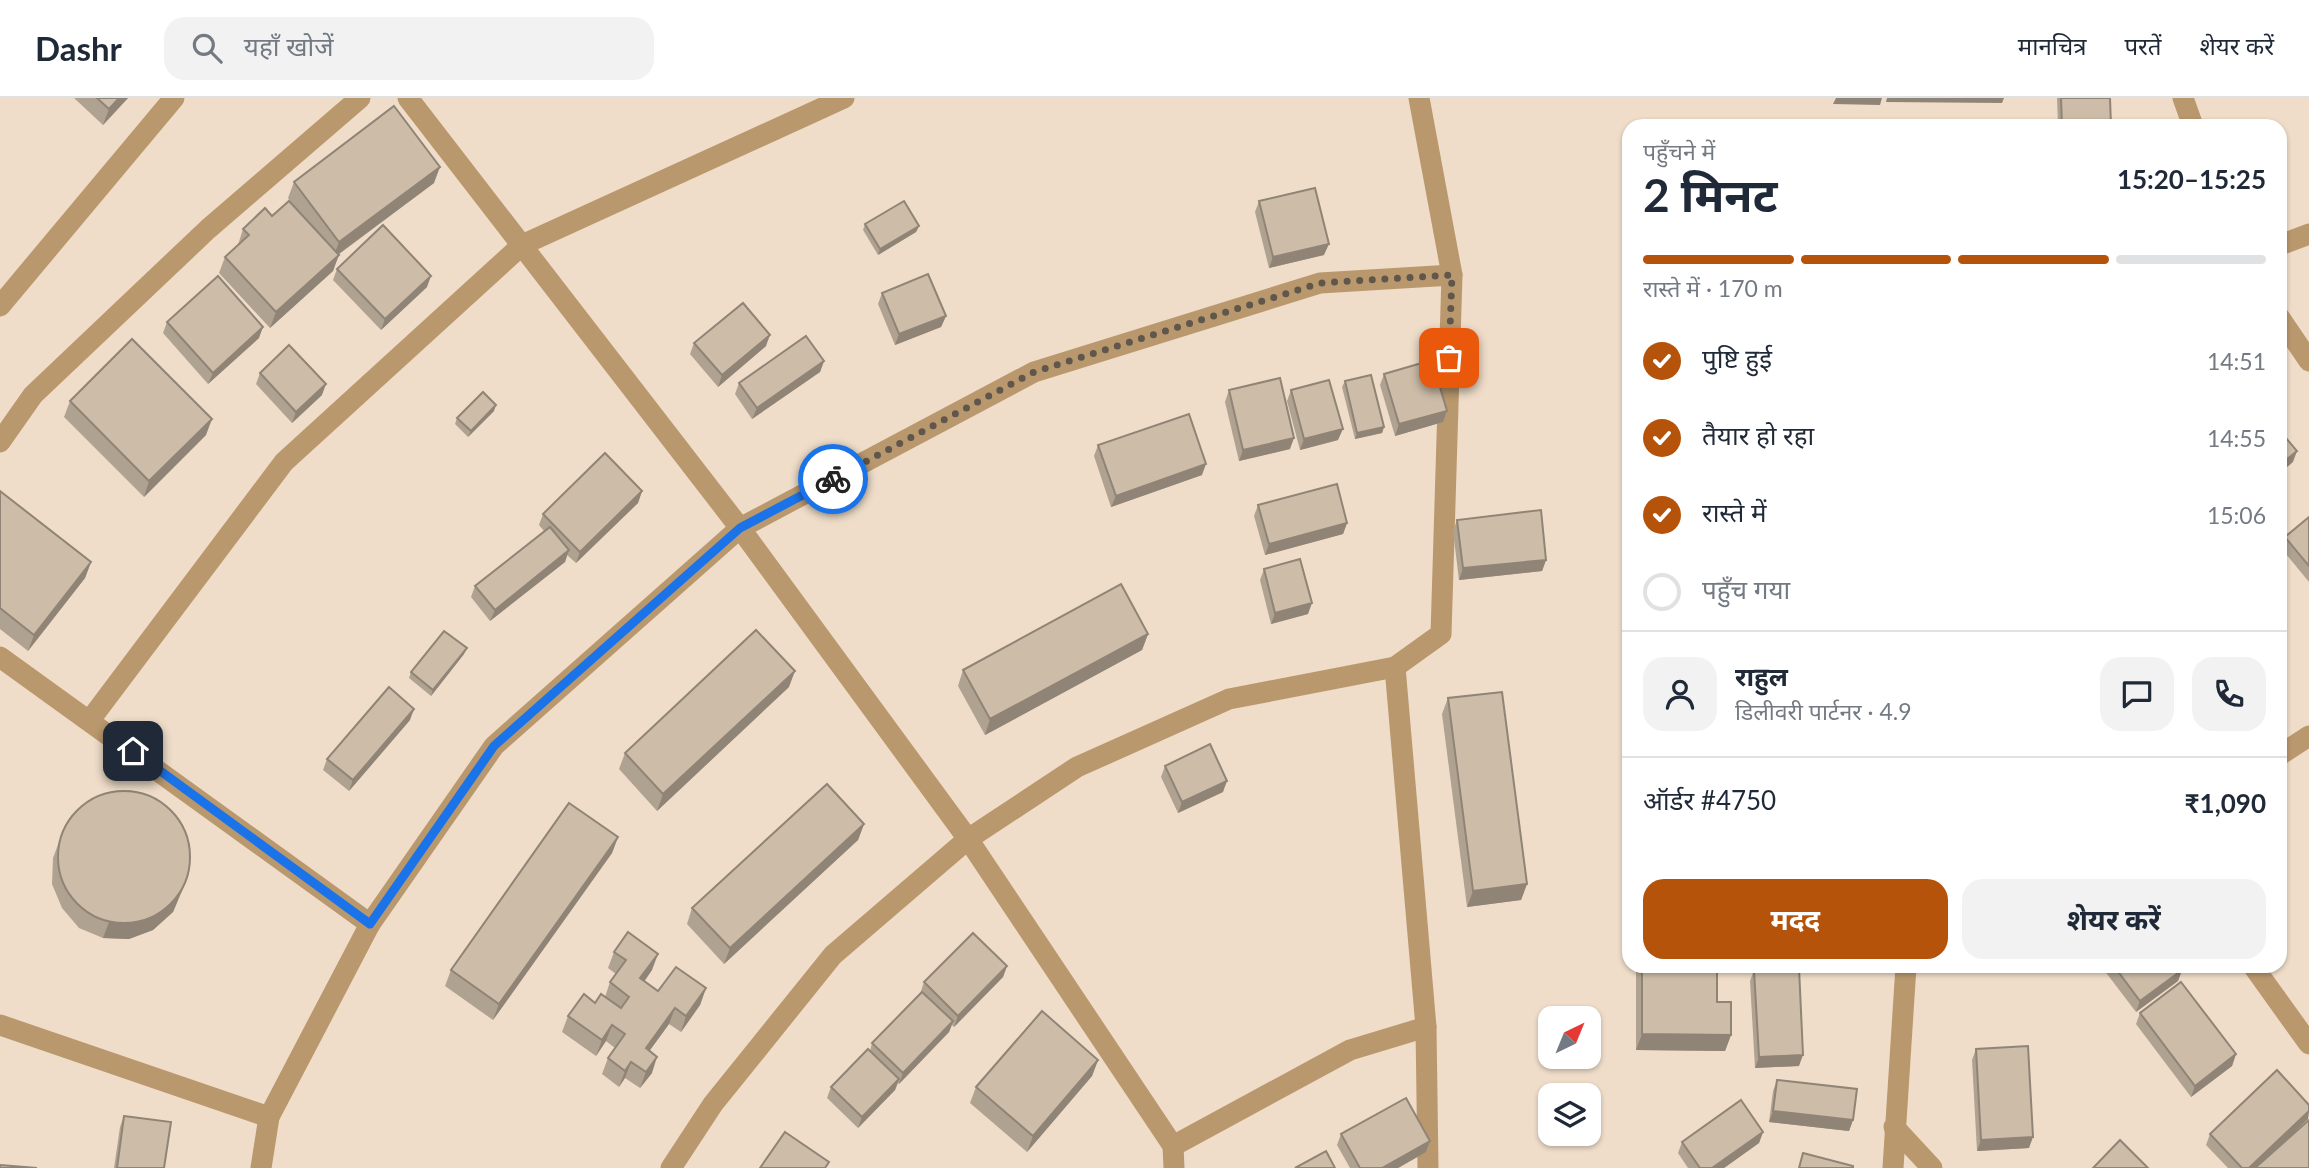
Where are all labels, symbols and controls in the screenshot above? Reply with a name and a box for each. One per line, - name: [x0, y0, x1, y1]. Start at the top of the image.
- search box: [164, 17, 654, 80]
- text: Dashr: [35, 28, 122, 68]
- icon: search: [188, 29, 226, 67]
- text: यहाँ खोजें: [244, 30, 333, 62]
- text: मानचित्र: [2018, 31, 2086, 60]
- text: परतें: [2124, 31, 2162, 60]
- text: शेयर करें: [2200, 31, 2274, 60]
- text: पहुँचने में: [1643, 137, 1715, 165]
- text: 15:20–15:25: [2117, 163, 2266, 195]
- text: 2 मिनट: [1643, 167, 1777, 222]
- text: रास्ते में · 170 m: [1643, 274, 1783, 302]
- pin: [1419, 328, 1479, 388]
- icon: bag: [1430, 339, 1468, 377]
- icon: check: [1643, 342, 1681, 380]
- text: पुष्टि हुई: [1702, 342, 1772, 374]
- text: 14:51: [2207, 347, 2266, 375]
- icon: check: [1643, 419, 1681, 457]
- text: तैयार हो रहा: [1702, 419, 1814, 451]
- text: 14:55: [2207, 424, 2266, 452]
- courier: [798, 444, 868, 514]
- icon: bike: [814, 460, 852, 498]
- icon: check: [1643, 496, 1681, 534]
- text: रास्ते में: [1702, 496, 1767, 528]
- text: 15:06: [2207, 501, 2266, 529]
- text: पहुँच गया: [1702, 573, 1790, 605]
- button: person: [1643, 657, 1717, 731]
- button: chat: [2100, 657, 2174, 731]
- button: phone: [2192, 657, 2266, 731]
- text: राहुल: [1735, 660, 1788, 692]
- text: डिलीवरी पार्टनर · 4.9: [1735, 697, 1912, 725]
- pin: [103, 721, 163, 781]
- icon: home: [114, 732, 152, 770]
- text: ऑर्डर #4750: [1643, 784, 1776, 816]
- text: ₹1,090: [2185, 787, 2266, 819]
- button: मदद: [1643, 879, 1948, 959]
- button: शेयर करें: [1962, 879, 2266, 959]
- north arrow: [1538, 1006, 1601, 1069]
- map controls: [1538, 1006, 1601, 1146]
- button: layers: [1538, 1083, 1601, 1146]

